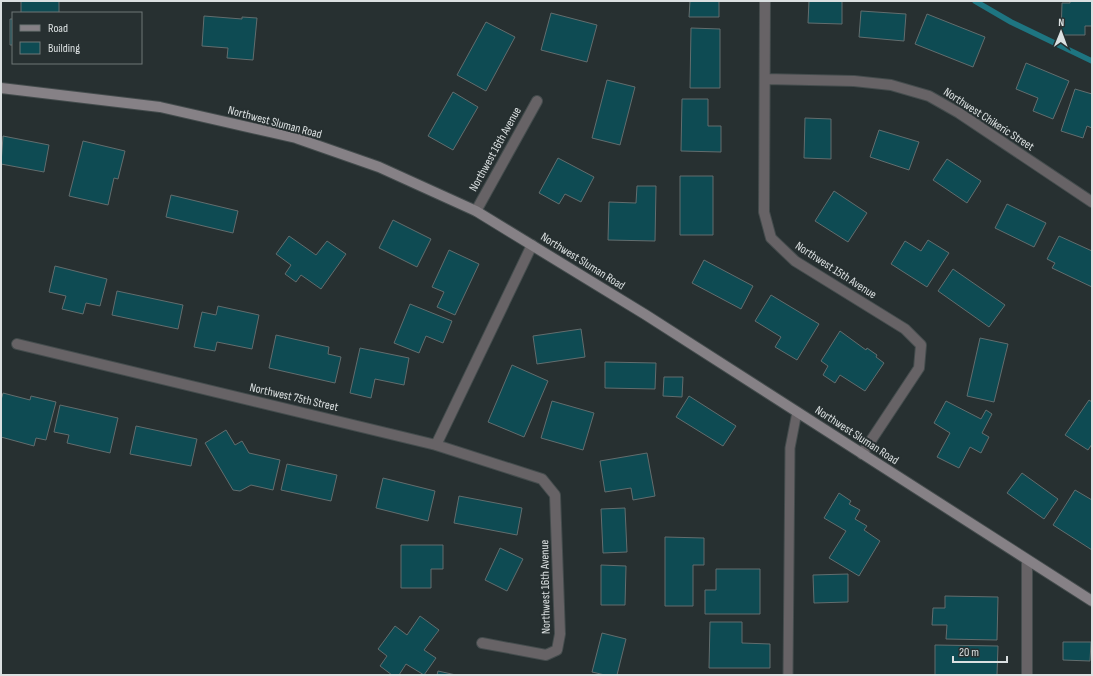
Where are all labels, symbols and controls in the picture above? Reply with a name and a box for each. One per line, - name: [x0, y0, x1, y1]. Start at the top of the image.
- legend: [12, 12, 142, 64]
- north arrow: [1041, 12, 1081, 52]
- text: N: [1058, 16, 1064, 29]
- text: Road: [48, 21, 68, 36]
- text: Building: [48, 41, 80, 56]
- street label: Northwest Chikeric Street: [941, 85, 1037, 154]
- street label: Northwest Sluman Road: [226, 103, 323, 142]
- street label: Northwest 16th Avenue: [466, 104, 525, 194]
- street label: Northwest Sluman Road: [538, 229, 628, 293]
- street label: Northwest 15th Avenue: [792, 239, 879, 302]
- street label: Northwest 75th Street: [248, 380, 340, 415]
- street label: Northwest Sluman Road: [812, 403, 901, 468]
- street label: Northwest 16th Avenue: [537, 540, 554, 634]
- scale bar: [953, 638, 1007, 664]
- text: 20 m: [959, 645, 979, 660]

